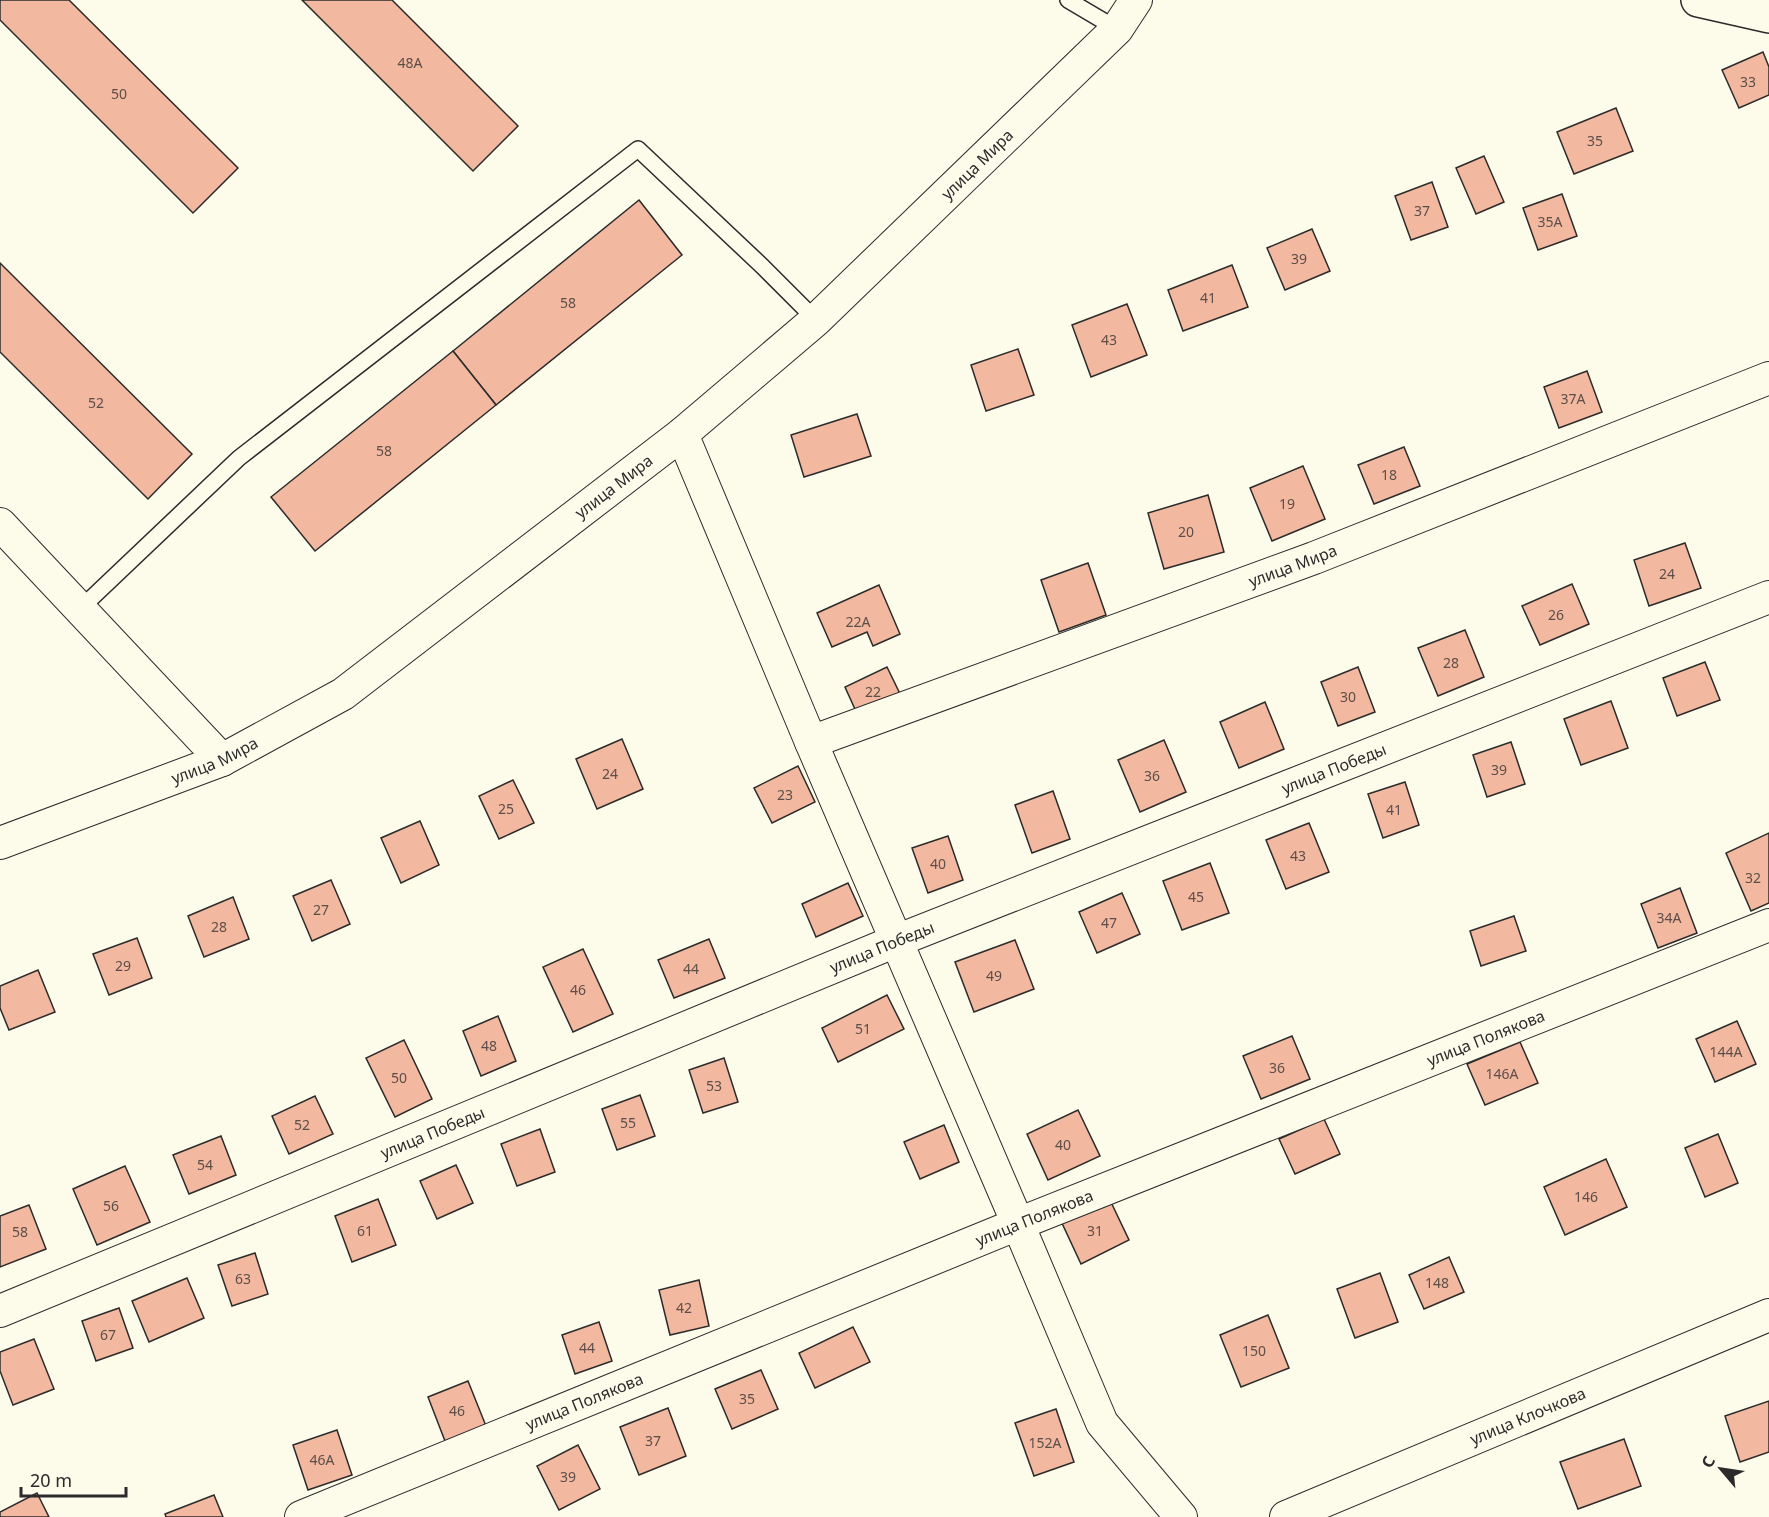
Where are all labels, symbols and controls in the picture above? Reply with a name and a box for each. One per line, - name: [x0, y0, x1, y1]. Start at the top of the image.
- house number: 48А: [398, 53, 423, 72]
- house number: 33: [1740, 72, 1756, 91]
- house number: 50: [111, 84, 127, 103]
- street label: улица Мира: [936, 124, 1018, 204]
- house number: 35: [1587, 131, 1603, 150]
- house number: 37: [1414, 201, 1430, 220]
- house number: 35А: [1538, 212, 1563, 231]
- house number: 39: [1291, 249, 1307, 268]
- house number: 41: [1200, 288, 1216, 307]
- house number: 58: [560, 293, 576, 312]
- house number: 43: [1101, 330, 1117, 349]
- house number: 37А: [1561, 389, 1586, 408]
- house number: 52: [88, 393, 104, 412]
- house number: 58: [376, 441, 392, 460]
- street label: улица Мира: [570, 449, 657, 523]
- house number: 18: [1381, 465, 1397, 484]
- house number: 19: [1279, 494, 1295, 513]
- house number: 20: [1178, 522, 1194, 541]
- street label: улица Мира: [1245, 539, 1340, 592]
- house number: 24: [1659, 564, 1675, 583]
- house number: 26: [1548, 605, 1564, 624]
- house number: 22А: [846, 612, 871, 631]
- house number: 28: [1443, 653, 1459, 672]
- house number: 22: [865, 682, 881, 701]
- house number: 30: [1340, 687, 1356, 706]
- street label: улица Мира: [168, 732, 262, 789]
- street label: улица Победы: [1278, 738, 1389, 799]
- house number: 39: [1491, 760, 1507, 779]
- house number: 24: [602, 764, 618, 783]
- house number: 36: [1144, 766, 1160, 785]
- house number: 23: [777, 785, 793, 804]
- house number: 25: [498, 799, 514, 818]
- house number: 41: [1386, 800, 1402, 819]
- house number: 43: [1290, 846, 1306, 865]
- house number: 40: [930, 854, 946, 873]
- house number: 32: [1745, 868, 1761, 887]
- house number: 45: [1188, 887, 1204, 906]
- house number: 27: [313, 900, 329, 919]
- house number: 34А: [1657, 908, 1682, 927]
- house number: 47: [1101, 913, 1117, 932]
- street label: улица Победы: [826, 916, 937, 978]
- house number: 28: [211, 917, 227, 936]
- house number: 29: [115, 956, 131, 975]
- house number: 44: [683, 959, 699, 978]
- house number: 49: [986, 966, 1002, 985]
- house number: 46: [570, 980, 586, 999]
- street label: улица Полякова: [1424, 1004, 1548, 1071]
- house number: 51: [855, 1019, 871, 1038]
- house number: 48: [481, 1036, 497, 1055]
- house number: 144А: [1710, 1042, 1743, 1061]
- house number: 36: [1269, 1058, 1285, 1077]
- house number: 146А: [1486, 1064, 1519, 1083]
- house number: 50: [391, 1068, 407, 1087]
- house number: 53: [706, 1076, 722, 1095]
- street label: улица Победы: [377, 1101, 488, 1164]
- house number: 55: [620, 1113, 636, 1132]
- house number: 52: [294, 1115, 310, 1134]
- house number: 40: [1055, 1135, 1071, 1154]
- house number: 54: [197, 1155, 213, 1174]
- street label: улица Полякова: [972, 1184, 1096, 1251]
- house number: 146: [1574, 1187, 1598, 1206]
- house number: 56: [103, 1196, 119, 1215]
- house number: 61: [357, 1221, 373, 1240]
- house number: 31: [1087, 1221, 1103, 1240]
- house number: 58: [12, 1222, 28, 1241]
- house number: 63: [235, 1269, 251, 1288]
- house number: 148: [1425, 1273, 1449, 1292]
- house number: 42: [676, 1298, 692, 1317]
- house number: 67: [100, 1325, 116, 1344]
- house number: 44: [579, 1338, 595, 1357]
- house number: 150: [1242, 1341, 1266, 1360]
- street label: улица Полякова: [522, 1367, 646, 1435]
- street label: улица Клочкова: [1467, 1382, 1589, 1450]
- house number: 35: [739, 1389, 755, 1408]
- house number: 46: [449, 1401, 465, 1420]
- house number: 37: [645, 1431, 661, 1450]
- house number: 152А: [1029, 1433, 1062, 1452]
- north arrow: [1691, 1439, 1751, 1499]
- house number: 46А: [310, 1450, 335, 1469]
- text: С: [1696, 1452, 1720, 1472]
- scale bar: [21, 1460, 126, 1498]
- house number: 39: [560, 1467, 576, 1486]
- text: 20 m: [30, 1468, 72, 1492]

